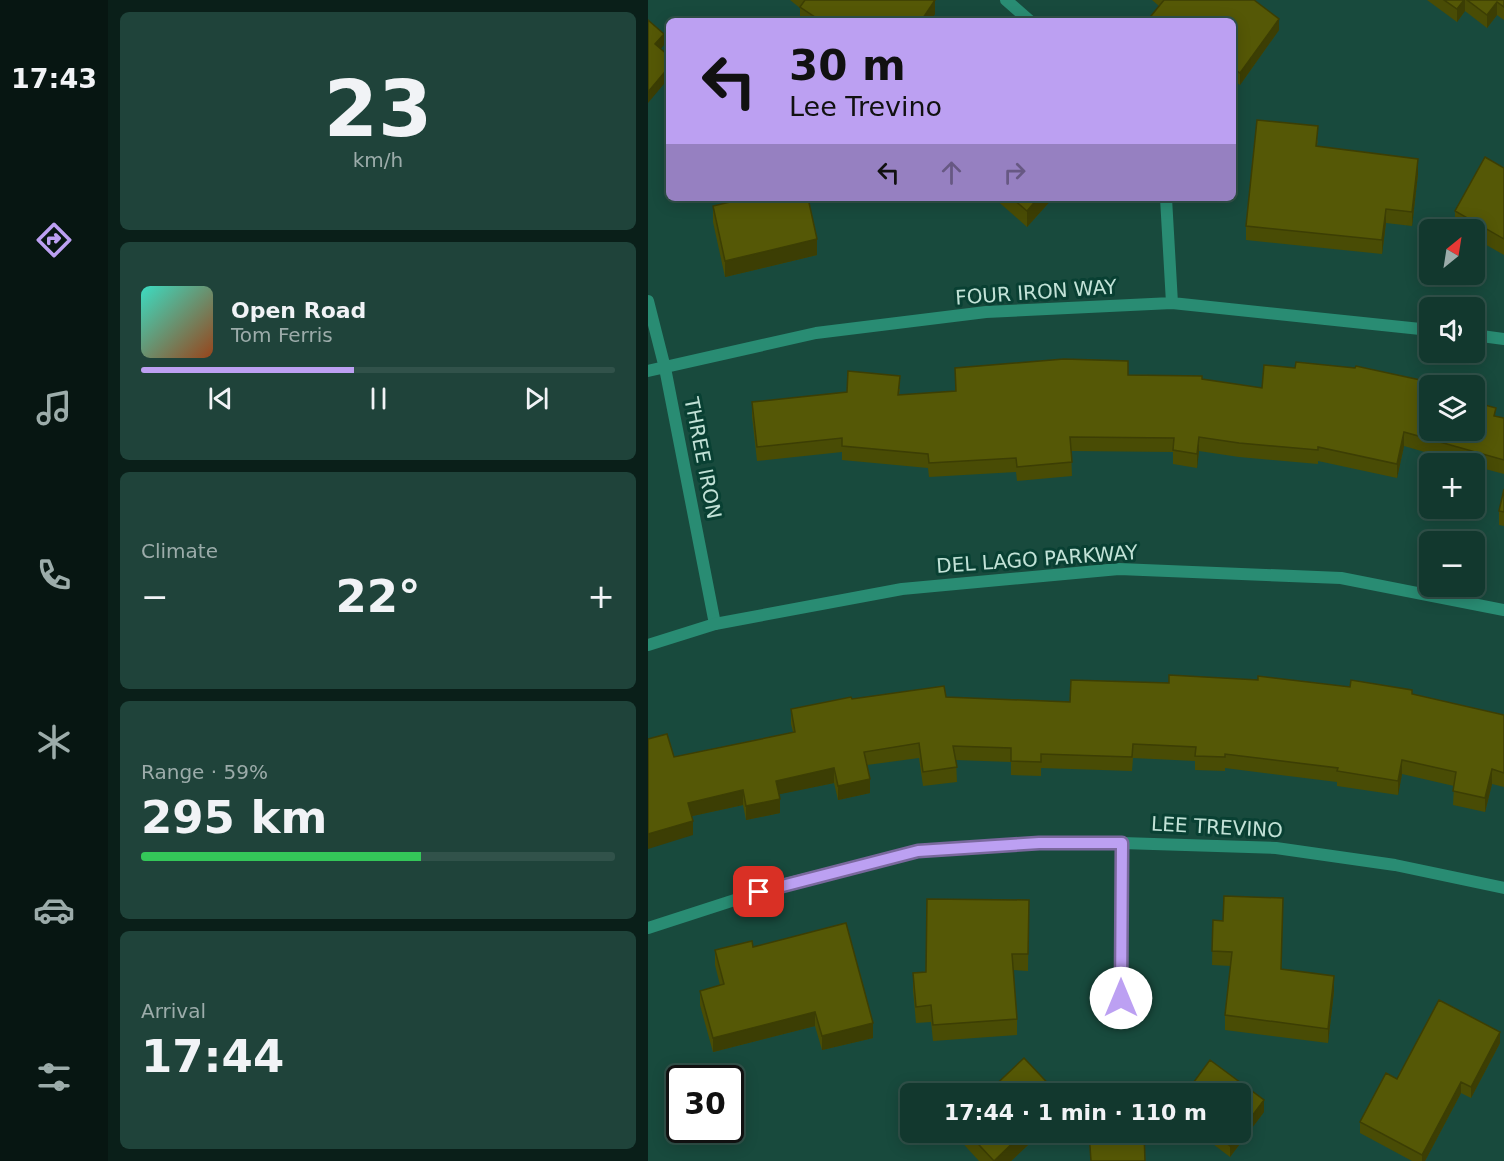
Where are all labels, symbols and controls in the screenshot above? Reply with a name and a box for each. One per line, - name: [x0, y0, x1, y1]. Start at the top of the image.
- text: 30 m: [789, 41, 906, 90]
- icon: left: [690, 42, 768, 120]
- text: 17:43: [11, 63, 97, 94]
- text: 23: [324, 64, 432, 154]
- text: Lee Trevino: [789, 91, 942, 122]
- text: km/h: [353, 148, 403, 172]
- icon: left: [872, 156, 905, 189]
- icon: ahead: [935, 156, 968, 189]
- icon: right: [998, 156, 1031, 189]
- icon: directions: [33, 219, 75, 261]
- north arrow: [1419, 219, 1485, 285]
- map controls: [1419, 219, 1485, 597]
- street label: FOUR IRON WAY: [954, 274, 1118, 310]
- button: sound: [1419, 297, 1485, 363]
- text: Open Road: [231, 298, 366, 323]
- text: Tom Ferris: [231, 323, 333, 347]
- button: layers: [1419, 375, 1485, 441]
- icon: previous: [204, 382, 237, 415]
- icon: pause: [362, 382, 395, 415]
- icon: next: [520, 382, 553, 415]
- icon: music: [33, 387, 75, 429]
- street label: THREE IRON: [679, 394, 727, 521]
- button: +: [1419, 453, 1485, 519]
- button: −: [1419, 531, 1485, 597]
- text: Climate: [141, 539, 218, 563]
- street label: DEL LAGO PARKWAY: [935, 540, 1139, 578]
- icon: phone: [33, 554, 75, 596]
- text: 22°: [335, 570, 421, 623]
- text: −: [141, 577, 169, 616]
- text: +: [587, 577, 615, 616]
- icon: climate: [33, 721, 75, 763]
- text: Range · 59%: [141, 760, 268, 784]
- text: 295 km: [141, 791, 327, 844]
- street label: LEE TREVINO: [1151, 812, 1283, 842]
- pin: [733, 866, 784, 917]
- icon: arrive: [742, 875, 775, 908]
- icon: car: [33, 889, 75, 931]
- position arrow: [1089, 966, 1153, 1030]
- text: Arrival: [141, 999, 206, 1023]
- text: 17:44: [141, 1030, 284, 1083]
- icon: filters: [33, 1056, 75, 1098]
- speed limit sign: 30: [666, 1065, 744, 1143]
- text: 17:44 · 1 min · 110 m: [944, 1100, 1207, 1125]

